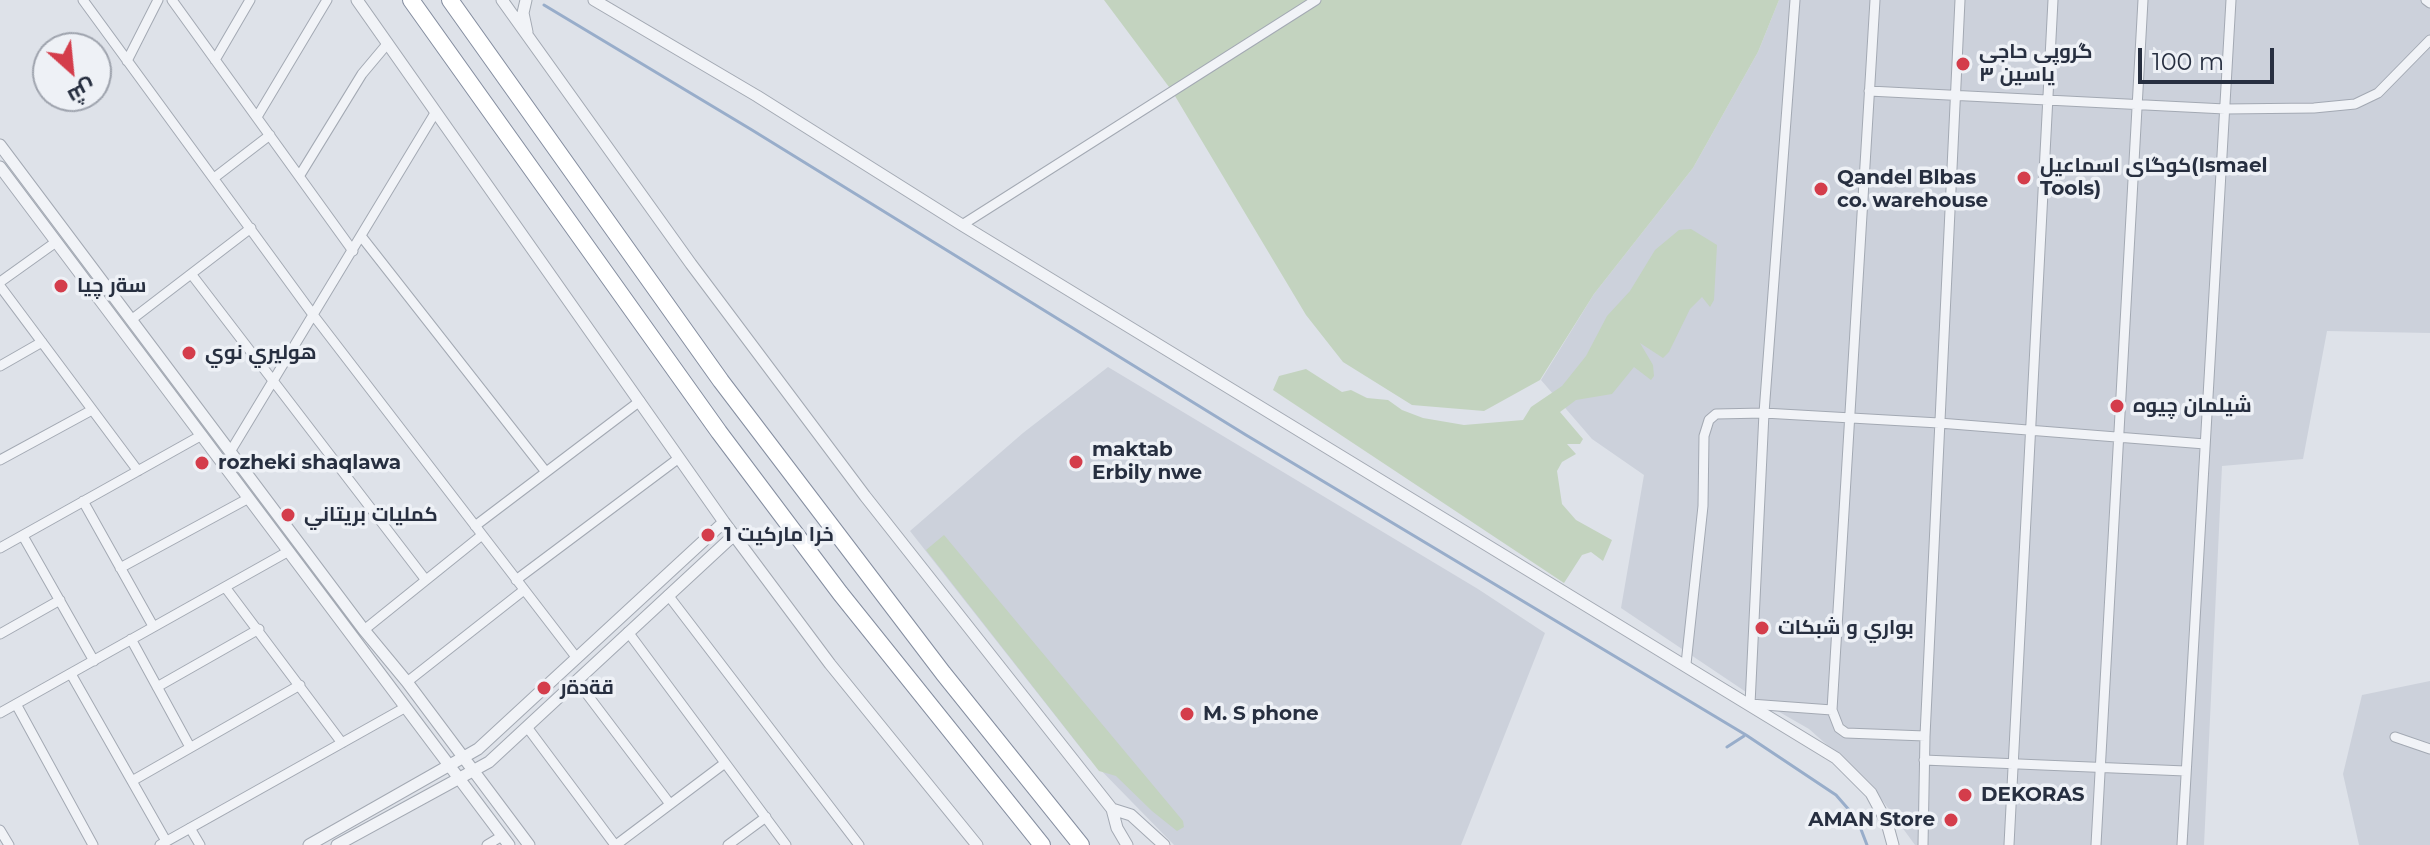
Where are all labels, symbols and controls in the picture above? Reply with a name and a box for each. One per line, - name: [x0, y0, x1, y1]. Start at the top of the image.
- north arrow: [32, 32, 112, 112]
- scale bar: [2142, 32, 2278, 82]
- place label: گروپی حاجی یاسین ٣: [1979, 40, 2093, 87]
- text: 100 m: [2152, 47, 2224, 76]
- marker: گروپی حاجی یاسین ٣: [1954, 55, 1972, 73]
- text: ش: [64, 74, 101, 110]
- place label: كوگای اسماعیل(Ismael Tools): [2040, 154, 2268, 201]
- place label: Qandel Blbas co. warehouse: [1837, 166, 1988, 213]
- marker: كوگای اسماعیل(Ismael Tools): [2015, 169, 2033, 187]
- marker: Qandel Blbas co. warehouse: [1812, 180, 1830, 198]
- place label: سةر چيا: [77, 274, 146, 298]
- marker: سةر چيا: [52, 277, 70, 295]
- place label: هوليري نوي: [205, 341, 317, 365]
- marker: هوليري نوي: [180, 344, 198, 362]
- place label: شيلمان چیوه: [2133, 394, 2252, 418]
- marker: شيلمان چیوه: [2108, 397, 2126, 415]
- place label: maktab Erbily nwe: [1092, 438, 1202, 485]
- place label: rozheki shaqlawa: [218, 451, 401, 475]
- marker: maktab Erbily nwe: [1067, 453, 1085, 471]
- marker: rozheki shaqlawa: [193, 454, 211, 472]
- place label: كمليات بريتاني: [304, 503, 438, 527]
- marker: كمليات بريتاني: [279, 506, 297, 524]
- place label: خرا ماركيت 1: [724, 523, 834, 547]
- marker: خرا ماركيت 1: [699, 526, 717, 544]
- place label: بواري و شبكات: [1778, 616, 1914, 640]
- marker: بواري و شبكات: [1753, 619, 1771, 637]
- place label: قةدةر: [560, 676, 614, 700]
- marker: قةدةر: [535, 679, 553, 697]
- place label: M. S phone: [1203, 702, 1319, 726]
- marker: M. S phone: [1178, 705, 1196, 723]
- place label: DEKORAS: [1981, 783, 2085, 807]
- marker: DEKORAS: [1956, 786, 1974, 804]
- place label: AMAN Store: [1808, 808, 1935, 832]
- marker: AMAN Store: [1942, 811, 1960, 829]

